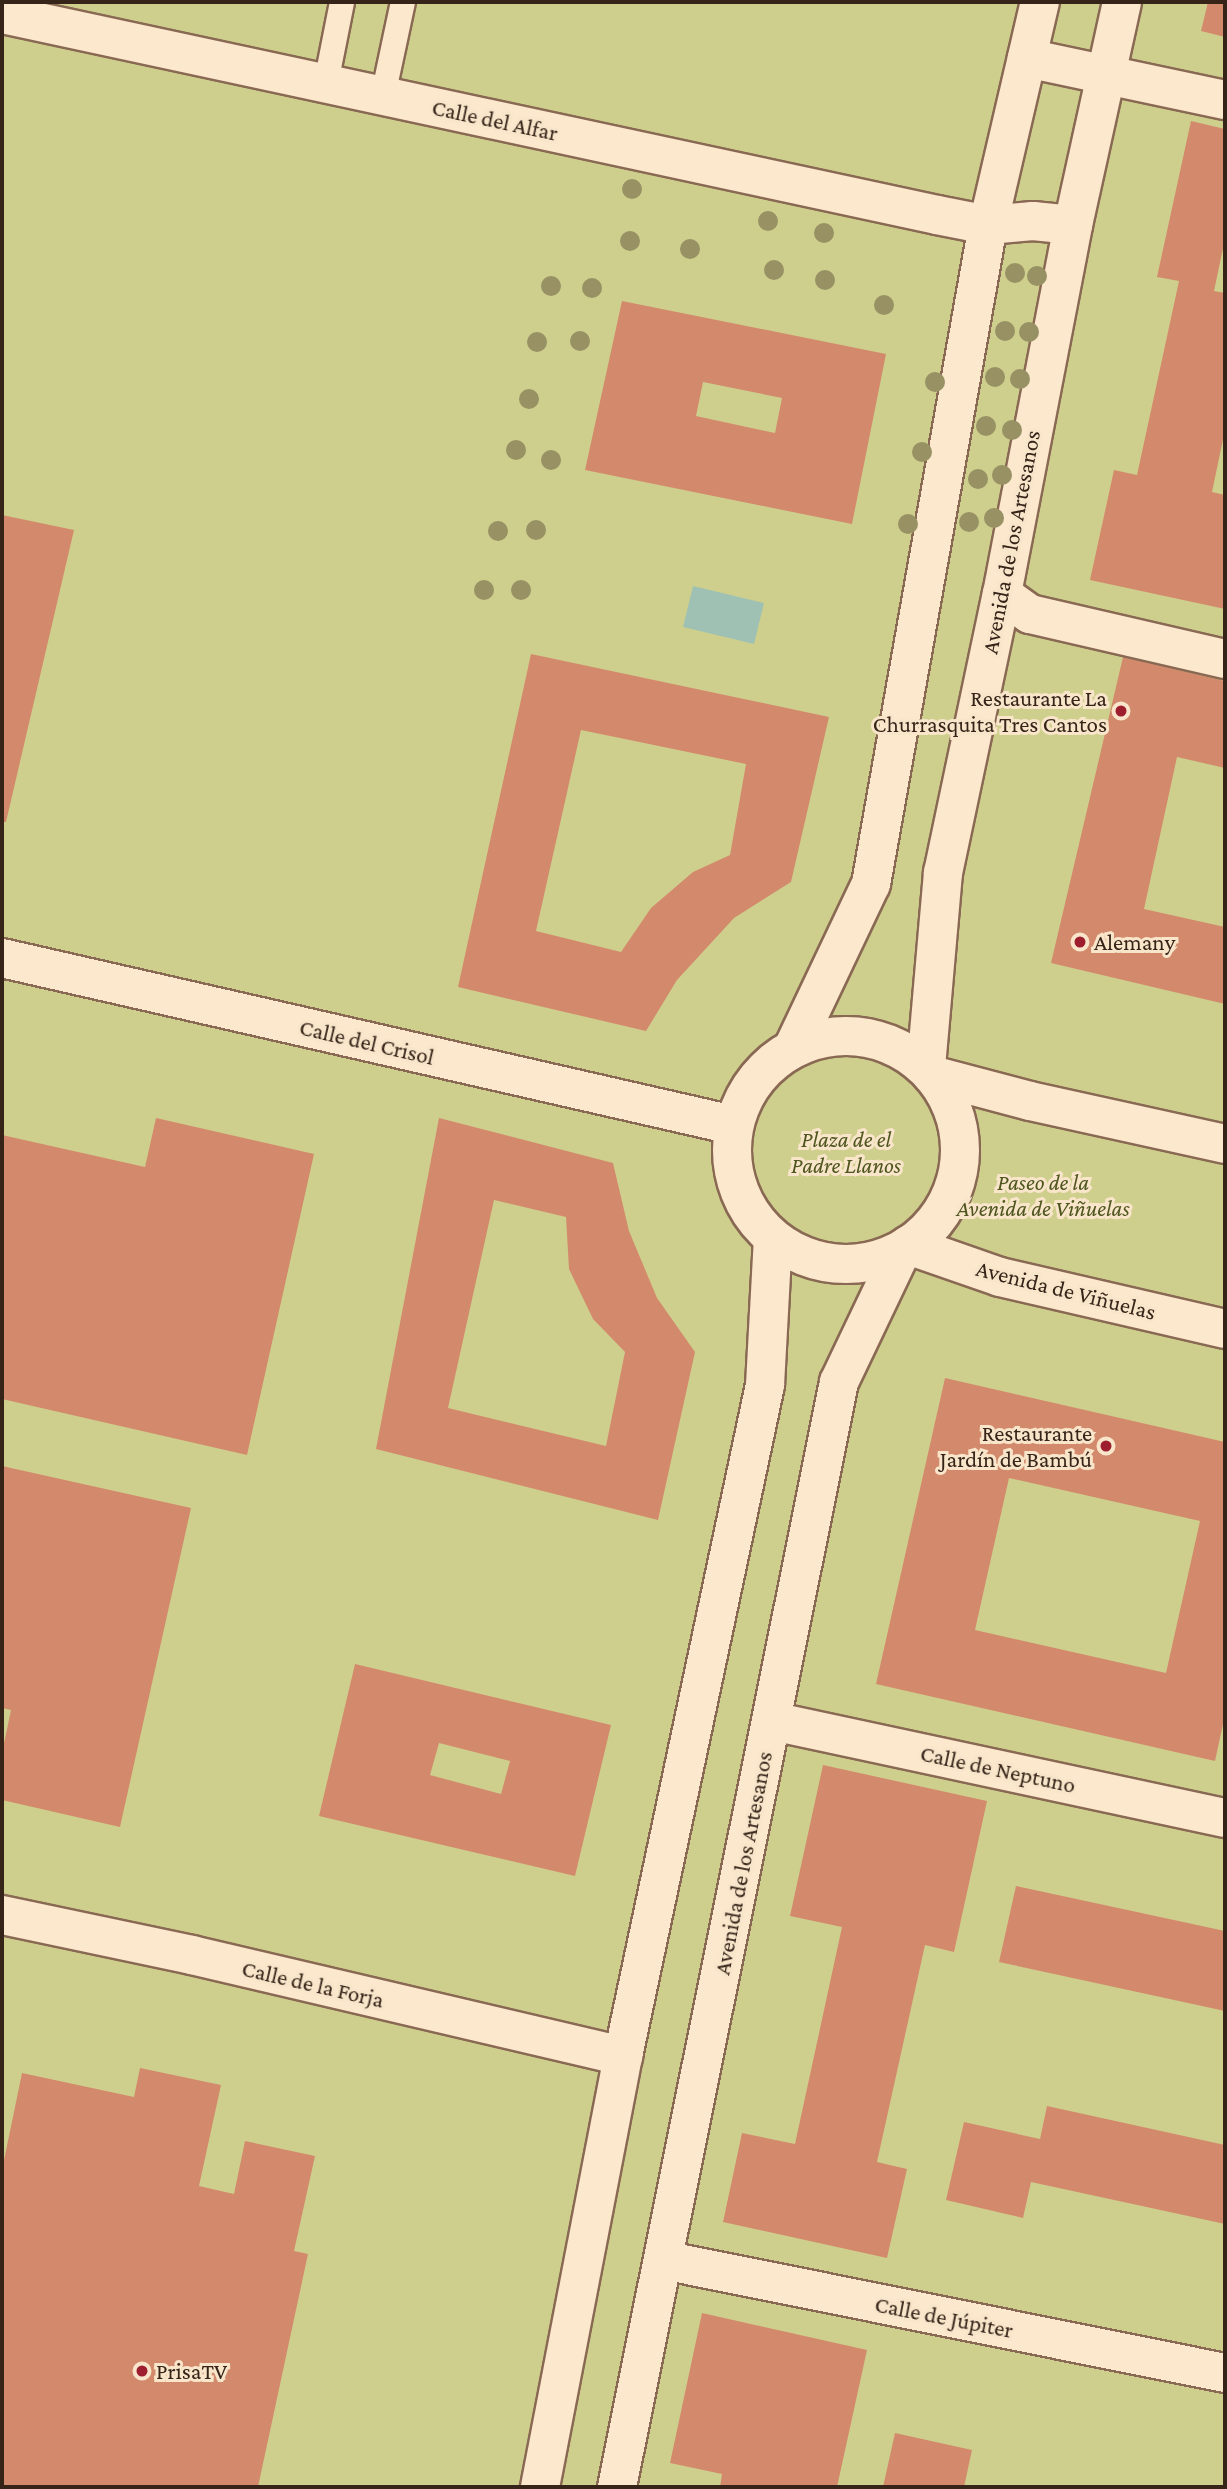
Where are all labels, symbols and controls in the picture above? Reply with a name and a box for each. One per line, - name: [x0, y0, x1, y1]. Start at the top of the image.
- street label: Calle del Alfar: [430, 93, 560, 147]
- street label: Avenida de los Artesanos: [976, 428, 1046, 656]
- place label: Restaurante La Churrasquita Tres Cantos: [873, 684, 1107, 738]
- marker: Restaurante La Churrasquita Tres Cantos: [1113, 703, 1129, 719]
- place label: Alemany: [1094, 928, 1175, 956]
- marker: Alemany: [1072, 934, 1088, 950]
- street label: Calle del Crisol: [297, 1013, 437, 1071]
- park label: Plaza de el Padre Llanos: [791, 1125, 901, 1179]
- park label: Paseo de la Avenida de Viñuelas: [957, 1168, 1129, 1222]
- street label: Avenida de Viñuelas: [973, 1254, 1159, 1326]
- place label: Restaurante Jardín de Bambú: [940, 1419, 1092, 1473]
- marker: Restaurante Jardín de Bambú: [1098, 1438, 1114, 1454]
- street label: Calle de Neptuno: [918, 1739, 1078, 1799]
- street label: Avenida de los Artesanos: [708, 1749, 778, 1977]
- street label: Calle de la Forja: [239, 1954, 387, 2014]
- street label: Calle de Júpiter: [873, 2290, 1015, 2344]
- place label: PrisaTV: [156, 2357, 227, 2385]
- marker: PrisaTV: [134, 2363, 150, 2379]

